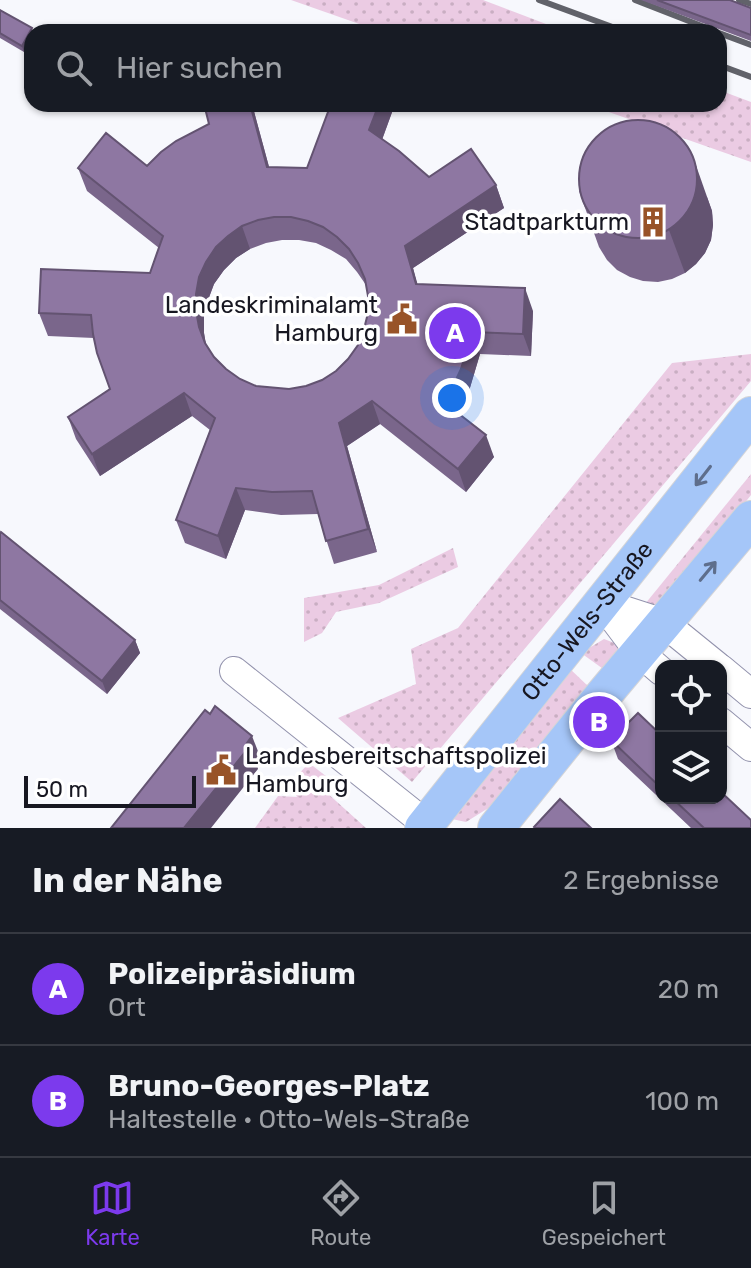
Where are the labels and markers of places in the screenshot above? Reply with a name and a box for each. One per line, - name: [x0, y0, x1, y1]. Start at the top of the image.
- building icon: Stadtparkturm: [636, 205, 670, 239]
- place label: Stadtparkturm: [464, 208, 629, 236]
- place label: Landeskriminalamt Hamburg: [165, 291, 378, 347]
- public building icon: Landeskriminalamt Hamburg: [385, 302, 419, 336]
- pin: A: [429, 303, 481, 363]
- pin: B: [573, 692, 625, 752]
- place label: Landesbereitschaftspolizei Hamburg: [245, 742, 547, 798]
- public building icon: Landesbereitschaftspolizei Hamburg: [204, 753, 238, 787]

